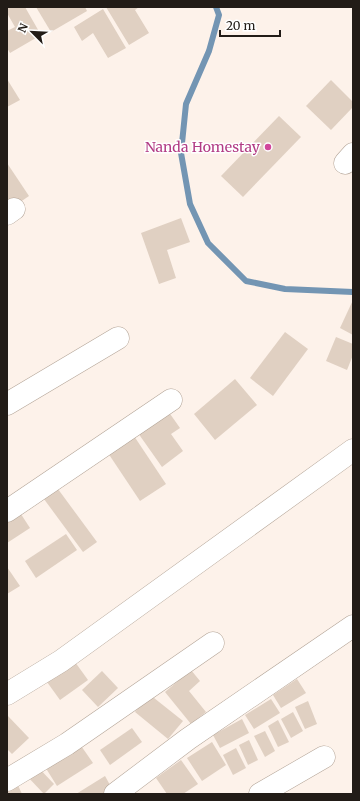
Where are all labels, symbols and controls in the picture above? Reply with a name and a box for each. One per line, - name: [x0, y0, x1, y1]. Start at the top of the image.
- north arrow: [12, 12, 52, 52]
- scale bar: [220, 12, 280, 38]
- text: 20 m: [226, 18, 255, 33]
- text: N: [15, 21, 31, 35]
- place label: Nanda Homestay: [145, 138, 261, 156]
- marker: Nanda Homestay: [263, 142, 273, 152]

